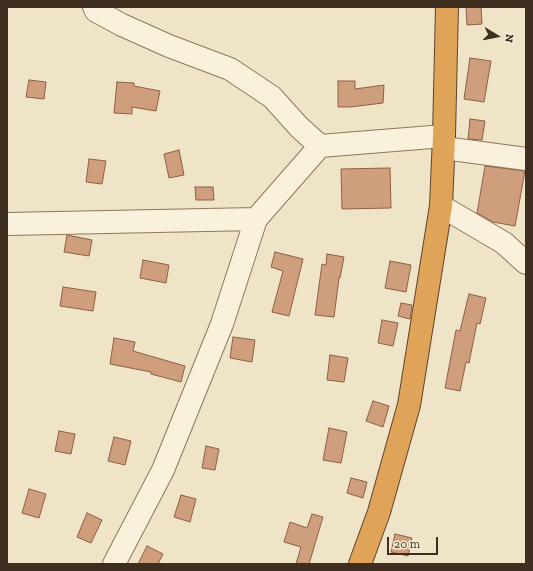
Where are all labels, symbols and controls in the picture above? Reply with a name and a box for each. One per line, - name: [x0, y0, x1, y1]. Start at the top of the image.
- north arrow: [477, 16, 517, 56]
- text: N: [502, 33, 516, 43]
- scale bar: [389, 529, 440, 555]
- text: 20 m: [394, 537, 420, 551]

